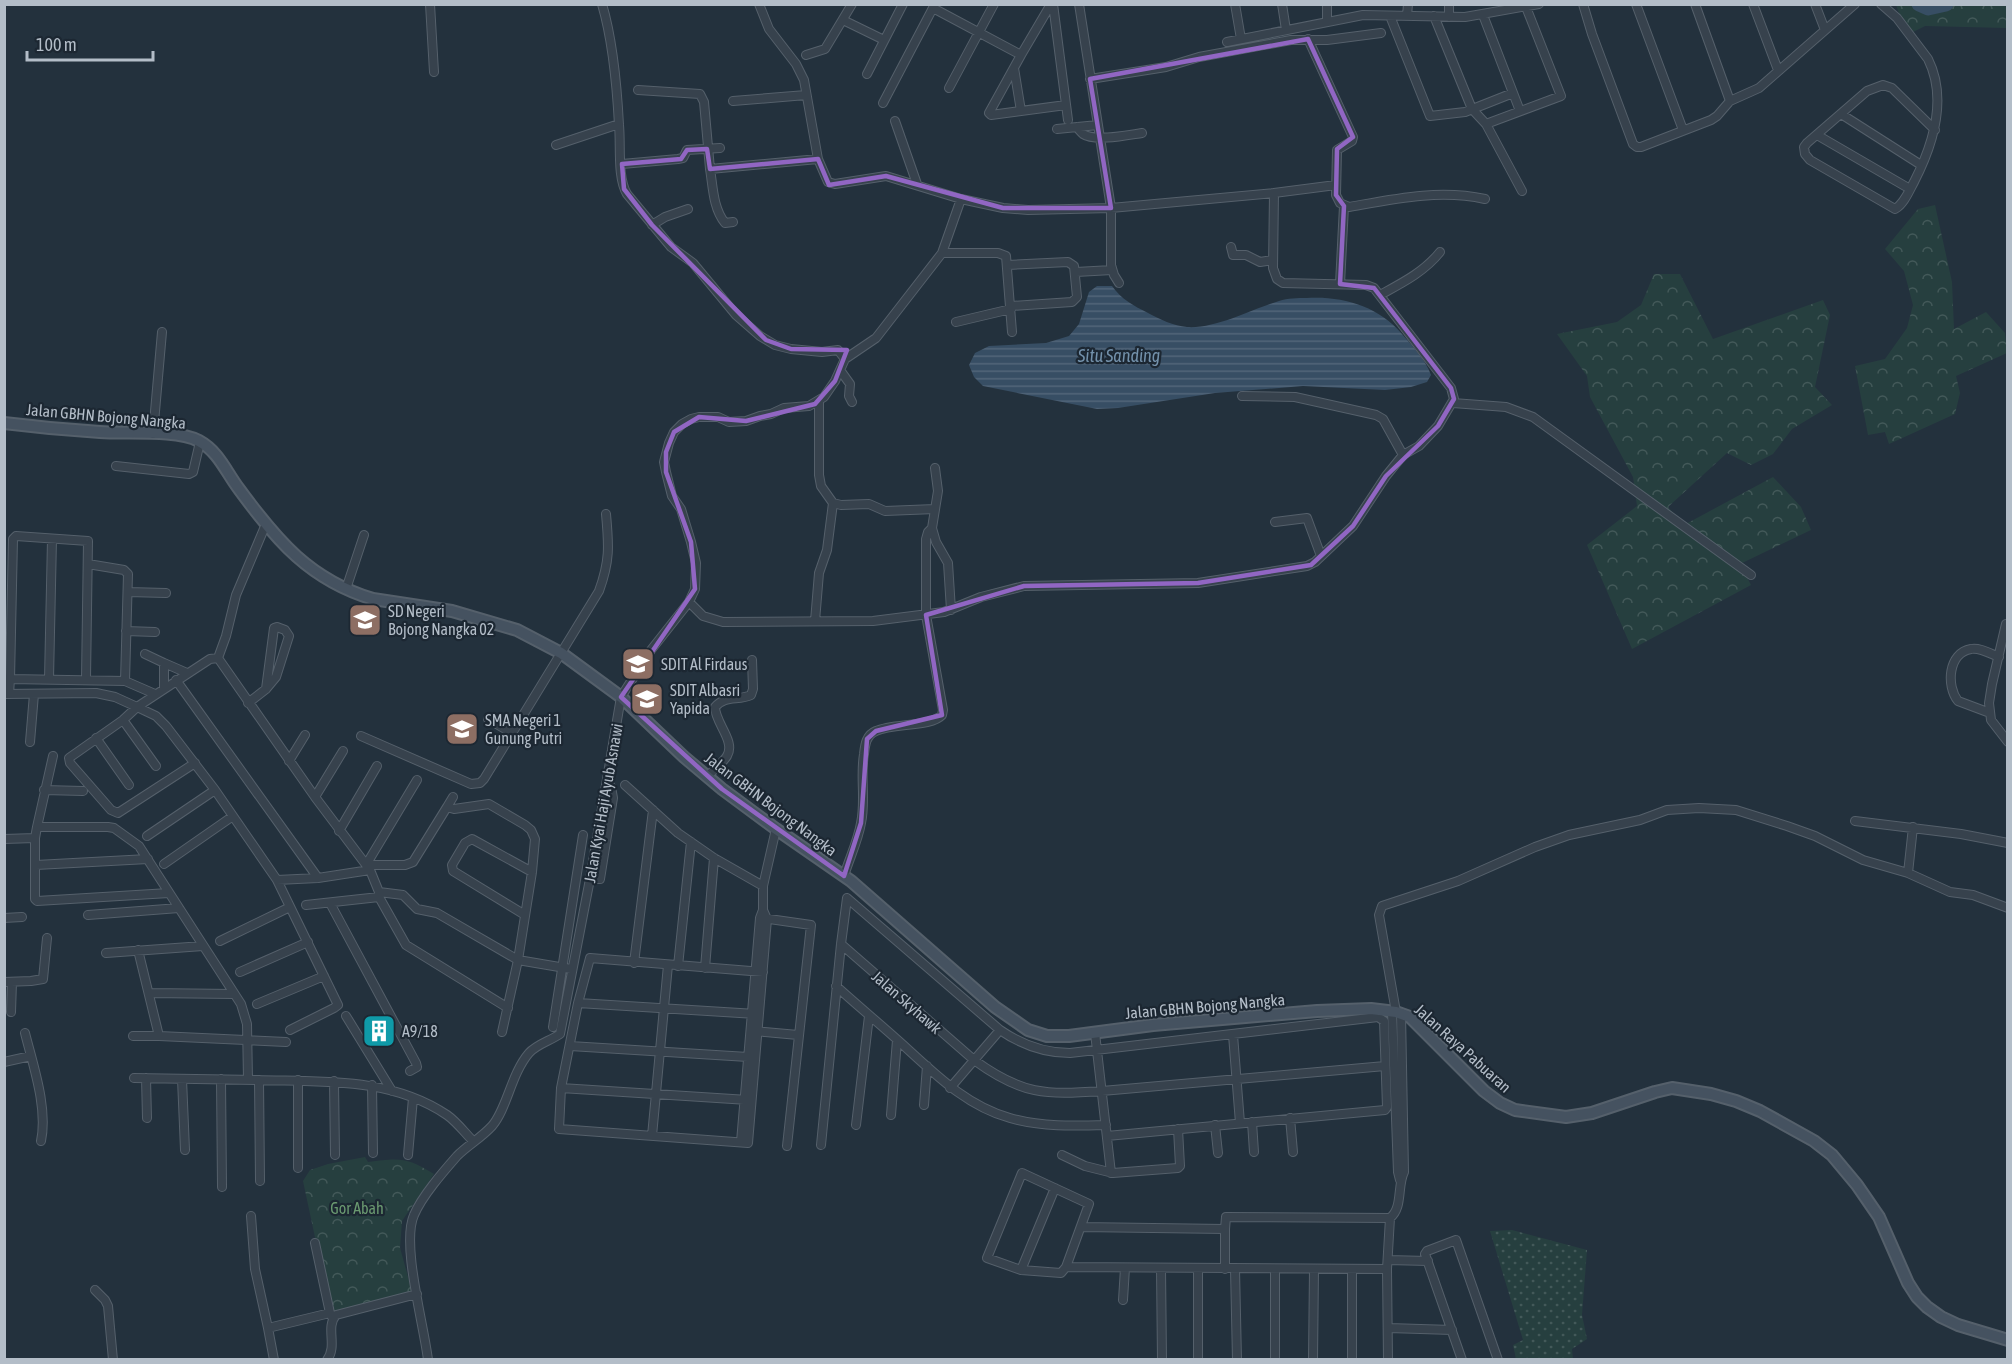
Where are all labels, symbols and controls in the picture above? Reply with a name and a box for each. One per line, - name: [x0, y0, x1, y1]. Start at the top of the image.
- scale bar: [27, 24, 153, 62]
- text: 100 m: [36, 34, 77, 55]
- water label: Situ Sanding: [1077, 345, 1160, 366]
- street label: Jalan GBHN Bojong Nangka: [25, 400, 187, 433]
- school or university icon: SD Negeri Bojong Nangka 02: [347, 602, 383, 638]
- place label: SD Negeri Bojong Nangka 02: [388, 602, 494, 639]
- school or university icon: SDIT Al Firdaus: [620, 646, 656, 682]
- place label: SDIT Al Firdaus: [661, 655, 748, 673]
- school or university icon: SDIT Albasri Yapida: [629, 681, 665, 717]
- place label: SDIT Albasri Yapida: [670, 681, 740, 718]
- school or university icon: SMA Negeri 1 Gunung Putri: [444, 711, 480, 747]
- place label: SMA Negeri 1 Gunung Putri: [485, 711, 562, 748]
- street label: Jalan Kyai Haji Ayub Asnawi: [580, 722, 627, 884]
- street label: Jalan GBHN Bojong Nangka: [701, 749, 840, 860]
- street label: Jalan Skyhawk: [868, 967, 945, 1038]
- street label: Jalan GBHN Bojong Nangka: [1124, 990, 1286, 1023]
- street label: Jalan Raya Pabuaran: [1411, 1000, 1515, 1097]
- building icon: A9/18: [361, 1013, 397, 1049]
- place label: A9/18: [402, 1022, 438, 1040]
- park label: Gor Abah: [330, 1199, 384, 1217]

